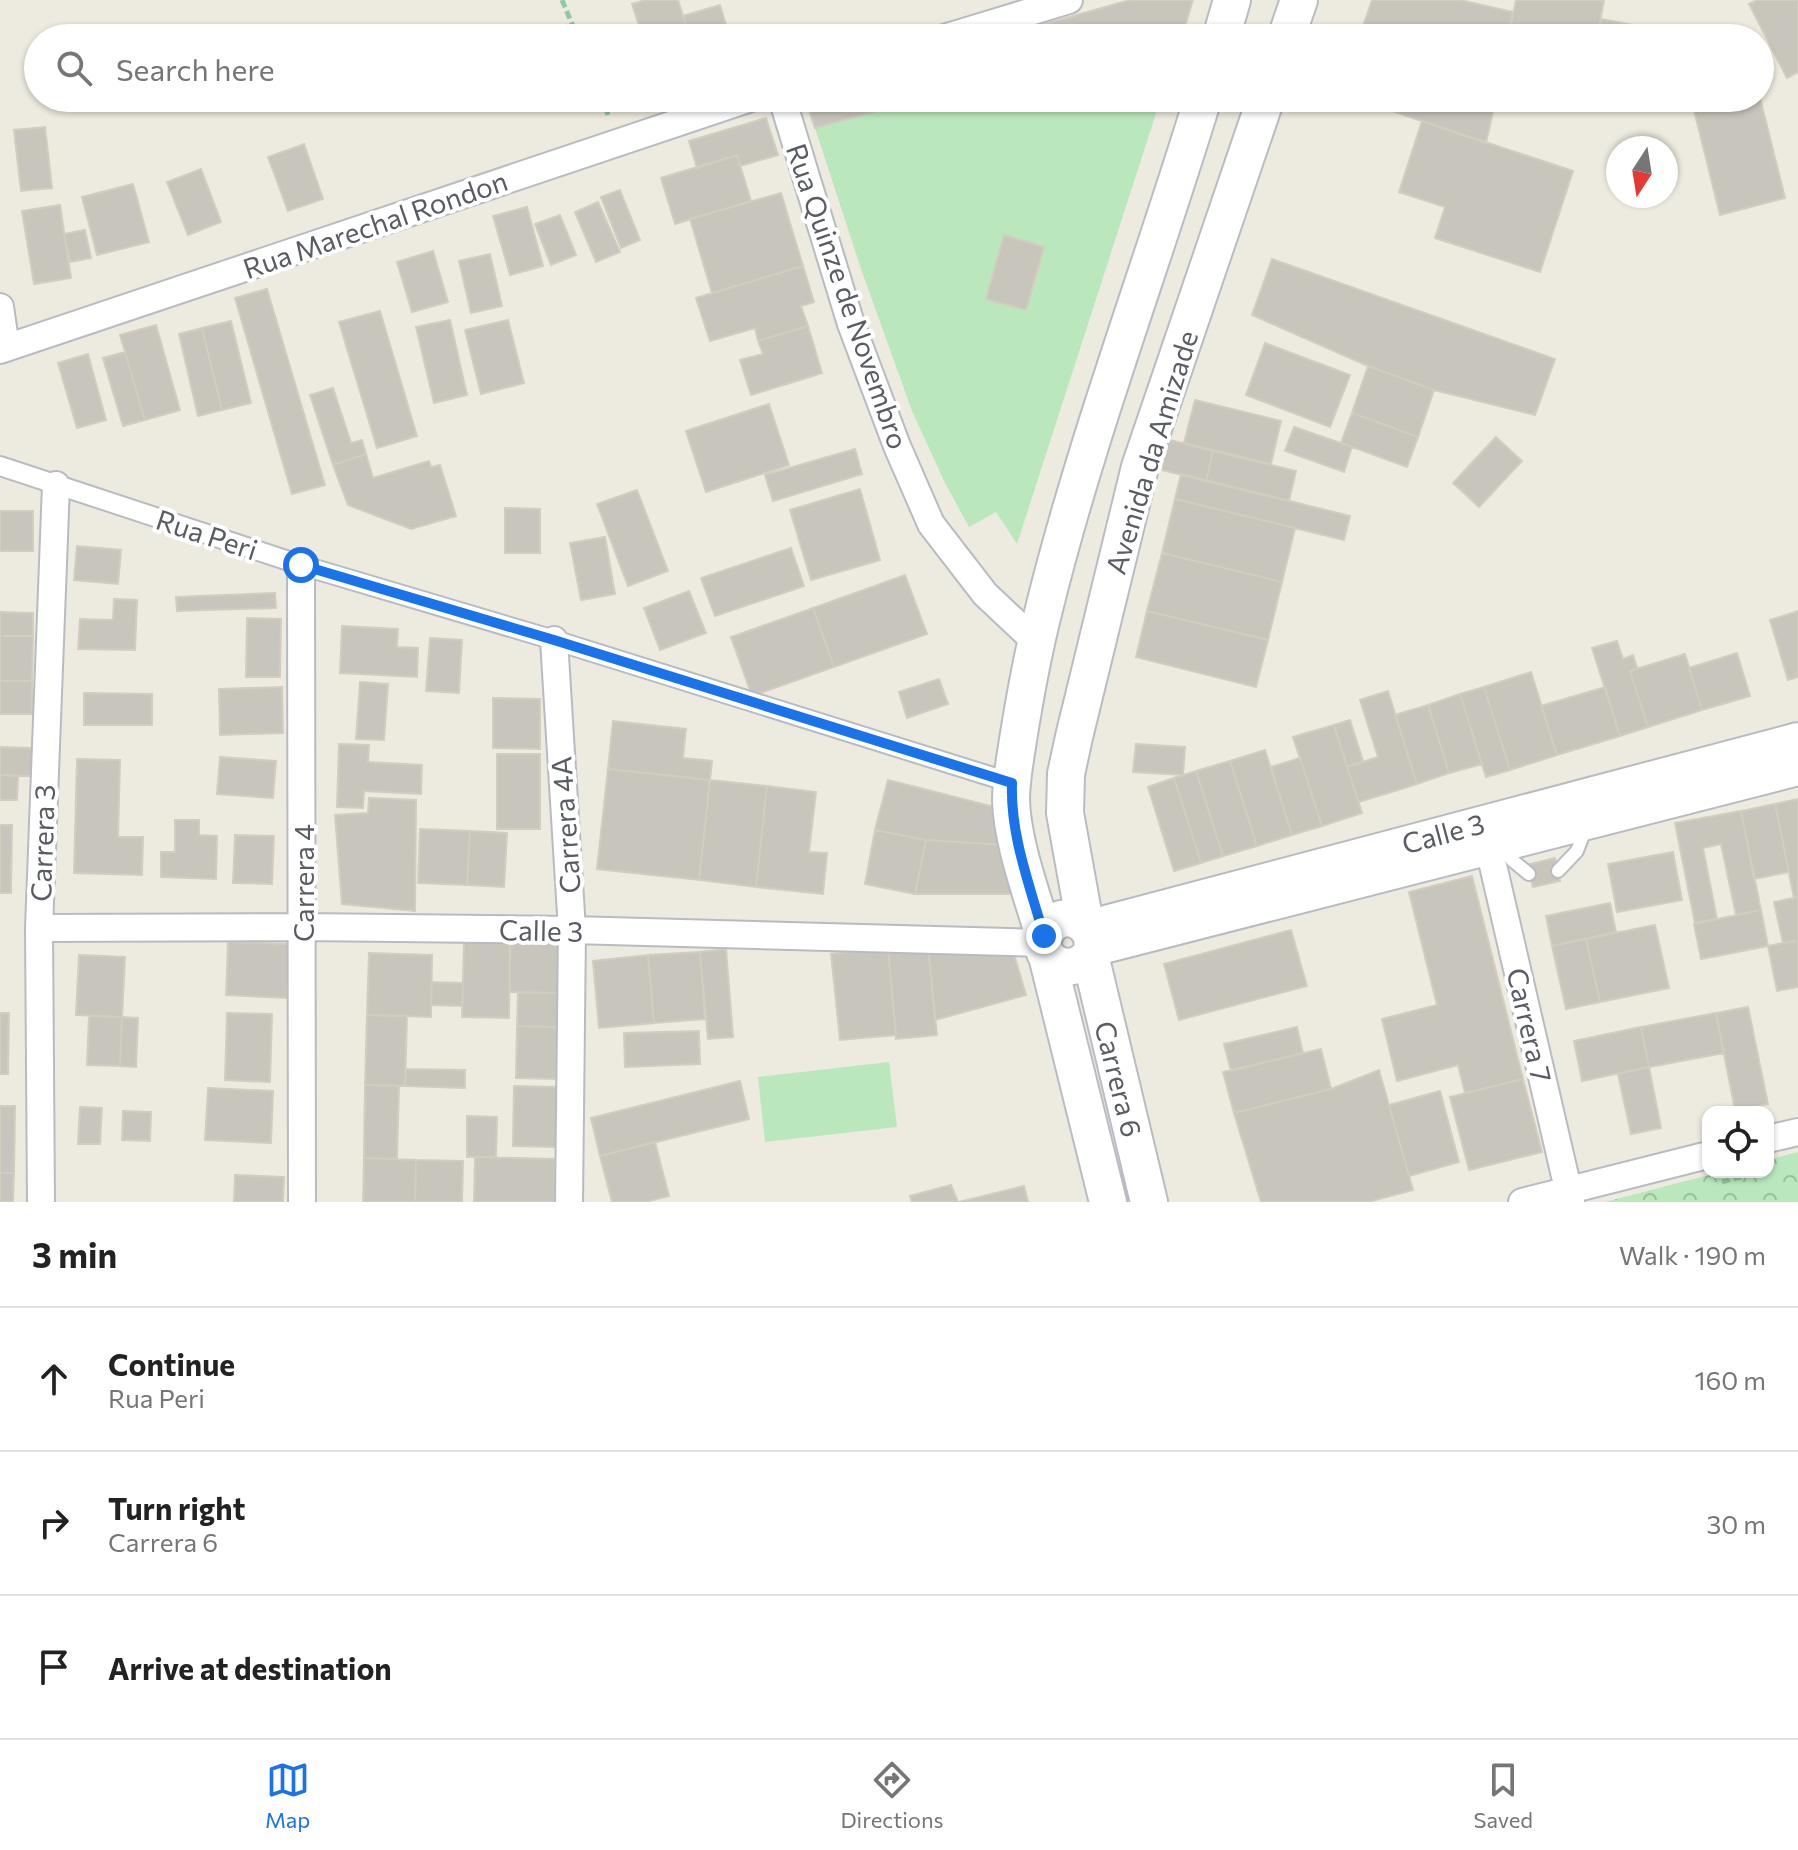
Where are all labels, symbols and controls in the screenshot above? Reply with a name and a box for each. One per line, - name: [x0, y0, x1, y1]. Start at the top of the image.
- search box: [24, 24, 1774, 112]
- icon: search: [52, 46, 96, 90]
- text: Search here: [116, 50, 275, 87]
- north arrow: [1606, 136, 1678, 208]
- street label: Rua Quinze de Novembro: [780, 139, 916, 453]
- street label: Rua Marechal Rondon: [238, 163, 512, 285]
- street label: Avenida da Amizade: [1098, 326, 1204, 578]
- street label: Rua Peri: [152, 502, 262, 566]
- route start: [283, 547, 319, 583]
- street label: Carrera 4A: [543, 755, 587, 895]
- street label: Carrera 3: [23, 784, 61, 902]
- street label: Calle 3: [1398, 806, 1488, 860]
- street label: Carrera 4: [286, 824, 320, 942]
- street label: Calle 3: [499, 912, 583, 948]
- route end: [1026, 918, 1062, 954]
- street label: Carrera 7: [1500, 965, 1560, 1085]
- street label: Carrera 6: [1088, 1017, 1150, 1141]
- map controls: [1702, 1106, 1774, 1178]
- button: locate: [1702, 1106, 1774, 1178]
- text: 3 min: [32, 1233, 117, 1275]
- text: Walk · 190 m: [1619, 1239, 1766, 1270]
- text: Continue: [108, 1345, 235, 1382]
- icon: ahead: [32, 1357, 76, 1401]
- text: 160 m: [1694, 1364, 1766, 1395]
- text: Rua Peri: [108, 1382, 205, 1413]
- text: Turn right: [108, 1489, 245, 1526]
- icon: right: [32, 1501, 76, 1545]
- text: 30 m: [1707, 1508, 1766, 1539]
- text: Carrera 6: [108, 1526, 218, 1557]
- icon: arrive: [32, 1645, 76, 1689]
- text: Arrive at destination: [108, 1649, 392, 1686]
- tab: Map: [265, 1758, 310, 1833]
- tab: Directions: [840, 1758, 944, 1833]
- tab: Saved: [1474, 1758, 1533, 1833]

